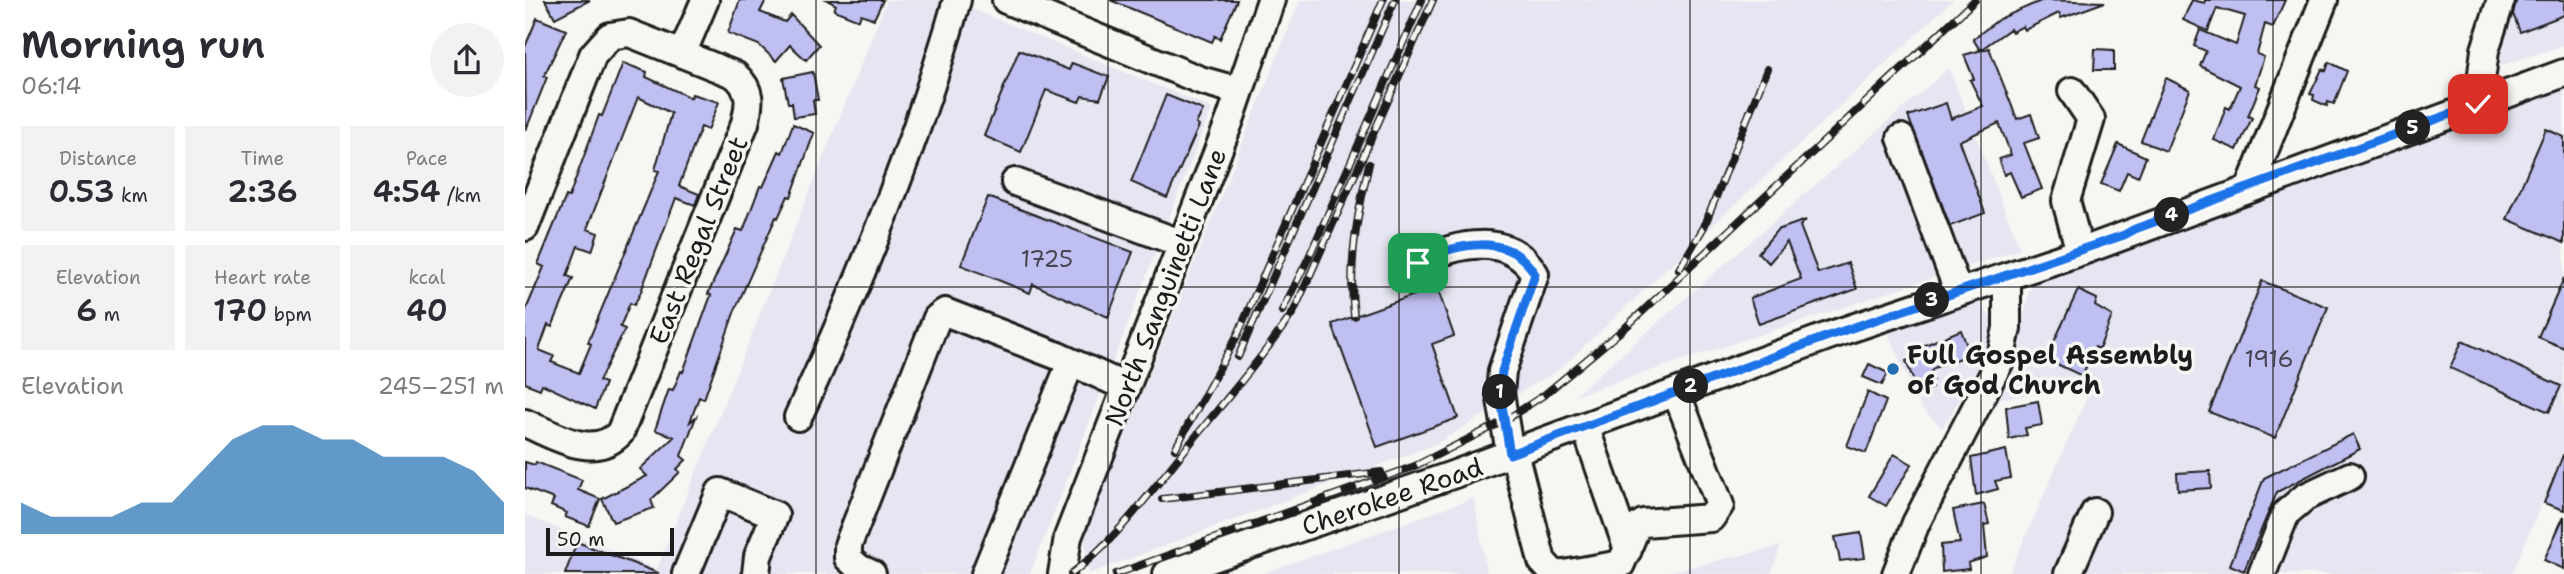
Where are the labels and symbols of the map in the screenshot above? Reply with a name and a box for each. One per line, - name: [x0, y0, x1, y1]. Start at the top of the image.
- pin: [2448, 74, 2508, 134]
- pin: 5: [2395, 110, 2431, 146]
- street label: East Regal Street: [640, 131, 756, 349]
- street label: North Sanguinetti Lane: [1096, 143, 1234, 431]
- pin: 4: [2155, 198, 2189, 232]
- pin: [1388, 233, 1448, 293]
- house number: 1725: [1021, 244, 1073, 274]
- pin: 3: [1915, 282, 1949, 318]
- place label: Full Gospel Assembly of God Church: [1907, 337, 2193, 402]
- house number: 1916: [2245, 344, 2293, 374]
- marker: Full Gospel Assembly of God Church: [1885, 361, 1901, 377]
- pin: 2: [1673, 368, 1709, 404]
- pin: 1: [1483, 374, 1517, 410]
- street label: Cherokee Road: [1297, 449, 1487, 543]
- scale bar: [546, 525, 674, 557]

